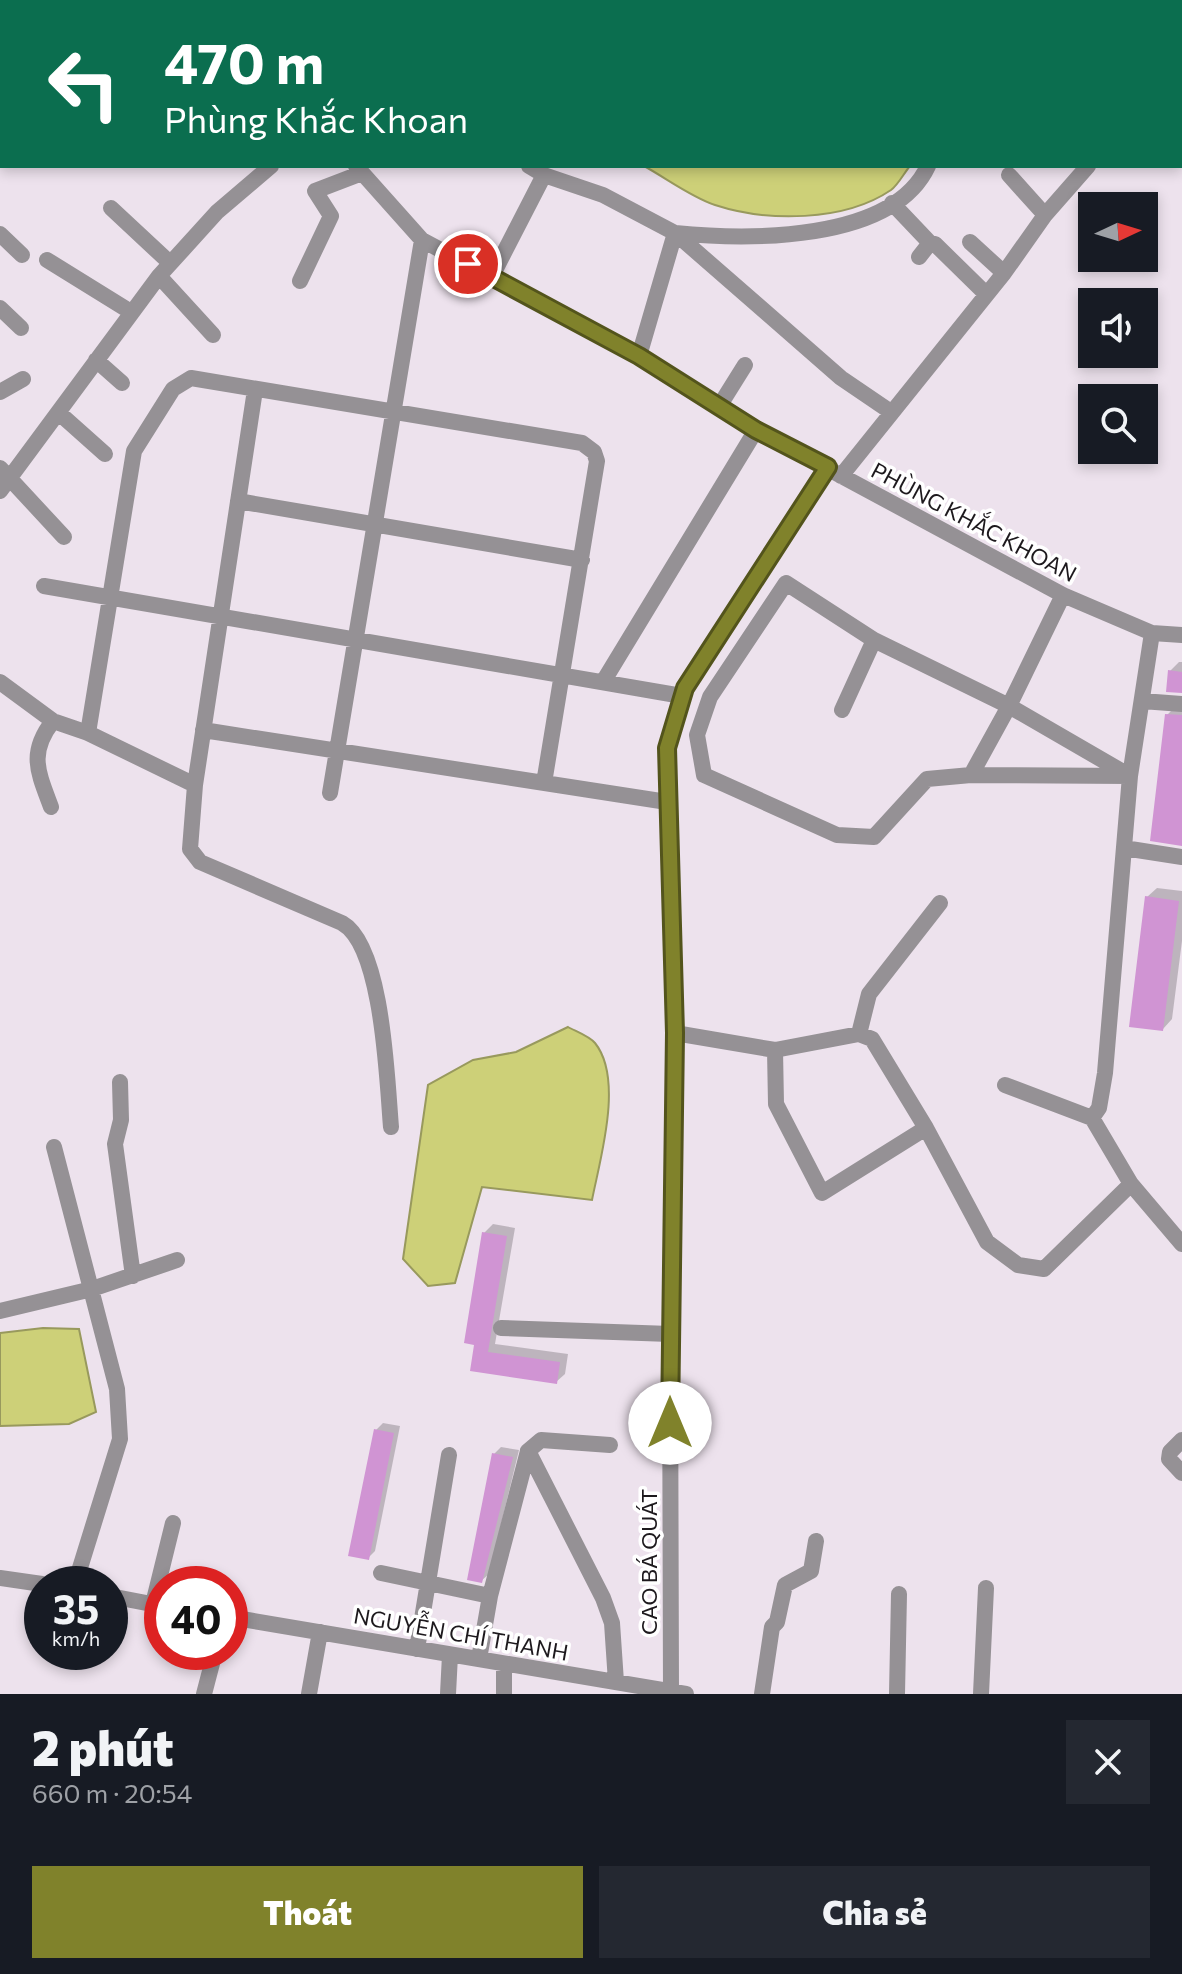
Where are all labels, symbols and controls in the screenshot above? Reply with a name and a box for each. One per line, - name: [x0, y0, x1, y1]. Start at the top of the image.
- text: 470 m: [164, 27, 324, 96]
- icon: left: [32, 32, 136, 136]
- text: Phùng Khắc Khoan: [164, 96, 468, 140]
- north arrow: [1078, 192, 1158, 272]
- map controls: [1078, 192, 1158, 464]
- pin: [434, 230, 502, 298]
- icon: arrive: [446, 242, 490, 286]
- button: sound: [1078, 288, 1158, 368]
- button: search: [1078, 384, 1158, 464]
- street label: PHÙNG KHẮC KHOAN: [867, 453, 1083, 587]
- position arrow: [628, 1381, 712, 1465]
- street label: CAO BÁ QUÁT: [635, 1489, 662, 1635]
- speed limit sign: 40: [144, 1566, 248, 1670]
- text: 35: [53, 1583, 99, 1632]
- street label: NGUYỄN CHÍ THANH: [352, 1598, 571, 1666]
- text: km/h: [52, 1626, 100, 1650]
- text: 2 phút: [32, 1717, 174, 1776]
- button: close: [1066, 1720, 1150, 1804]
- text: 660 m · 20:54: [32, 1777, 192, 1808]
- button: Thoát: [32, 1866, 583, 1958]
- button: Chia sẻ: [599, 1866, 1150, 1958]

